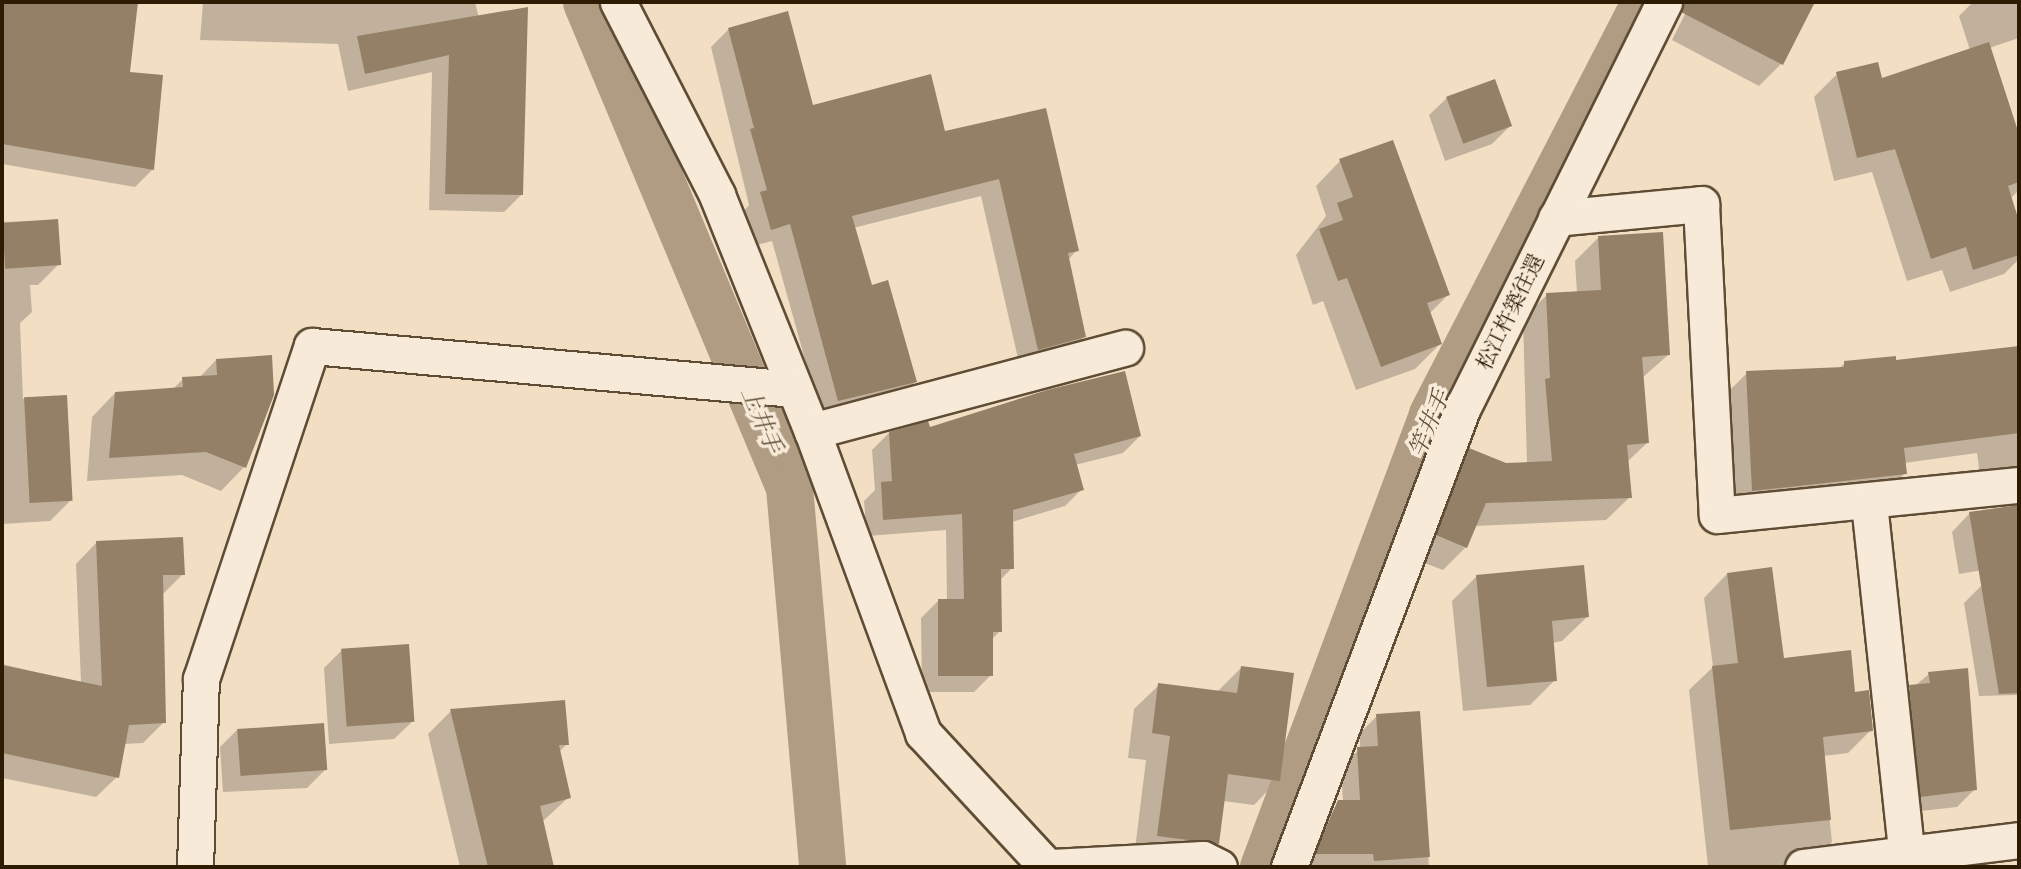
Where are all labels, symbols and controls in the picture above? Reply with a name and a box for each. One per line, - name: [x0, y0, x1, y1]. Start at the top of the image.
- street label: 松江杵築往還: [1471, 250, 1549, 374]
- water label: 上井手: [735, 383, 787, 457]
- water label: 竿井手: [1404, 387, 1456, 461]

